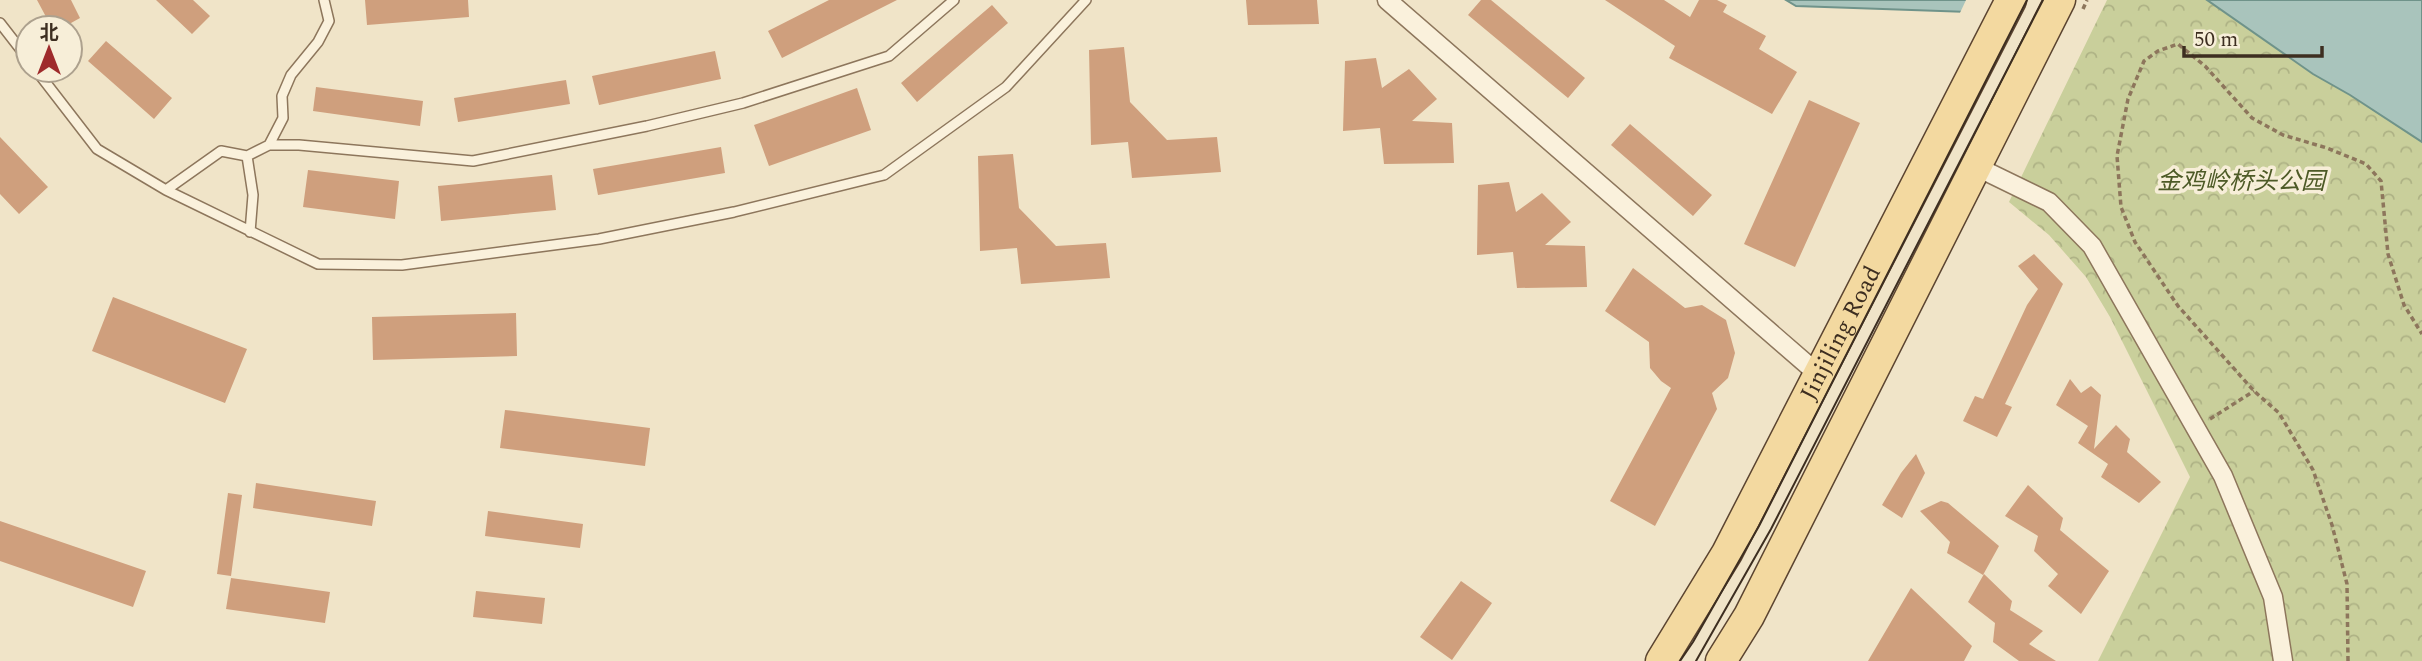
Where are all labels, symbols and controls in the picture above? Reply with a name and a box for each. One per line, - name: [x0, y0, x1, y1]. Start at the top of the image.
- north arrow: [14, 14, 84, 84]
- scale bar: [2184, 14, 2322, 58]
- text: 北: [39, 19, 59, 48]
- text: 50 m: [2194, 24, 2238, 56]
- park label: 金鸡岭桥头公园: [2157, 164, 2328, 200]
- street label: Jinjiling Road: [1791, 260, 1891, 407]

